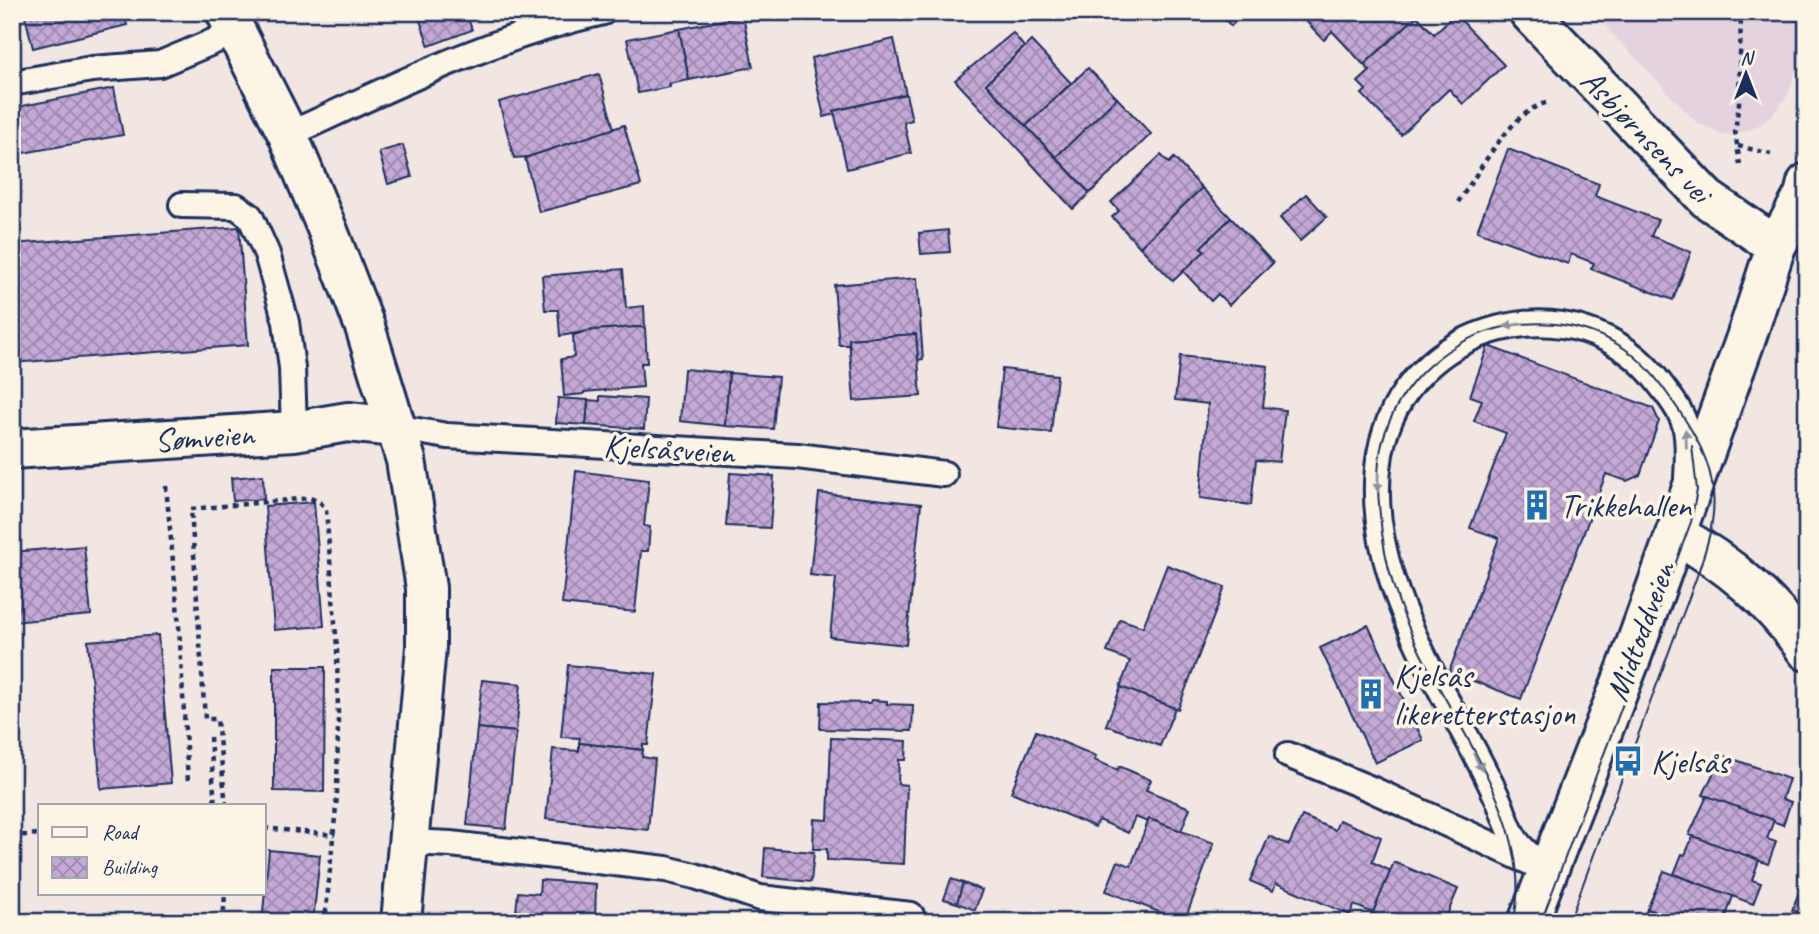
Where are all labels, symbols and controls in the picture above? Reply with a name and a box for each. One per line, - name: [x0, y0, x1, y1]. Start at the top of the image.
- north arrow: [1710, 38, 1780, 108]
- text: N: [1740, 46, 1755, 70]
- street label: Asbjørnsens vei: [1572, 60, 1723, 214]
- one-way arrow: [1503, 320, 1525, 331]
- street label: Sømveien: [153, 412, 257, 461]
- street label: Kjelsåsveien: [602, 425, 738, 474]
- one-way arrow: [1680, 427, 1691, 449]
- one-way arrow: [1372, 471, 1384, 493]
- place label: Trikkehallen: [1560, 485, 1692, 527]
- building icon: Trikkehallen: [1520, 488, 1554, 522]
- street label: Midtoddveien: [1595, 554, 1685, 707]
- place label: Kjelsås likeretterstasjon: [1394, 655, 1576, 735]
- building icon: Kjelsås likeretterstasjon: [1354, 677, 1388, 711]
- place label: Kjelsås: [1651, 741, 1731, 783]
- bus stop icon: Kjelsås: [1611, 744, 1645, 778]
- one-way arrow: [1473, 752, 1484, 772]
- legend: [38, 804, 266, 895]
- text: Road: [102, 819, 141, 845]
- text: Building: [102, 854, 159, 880]

